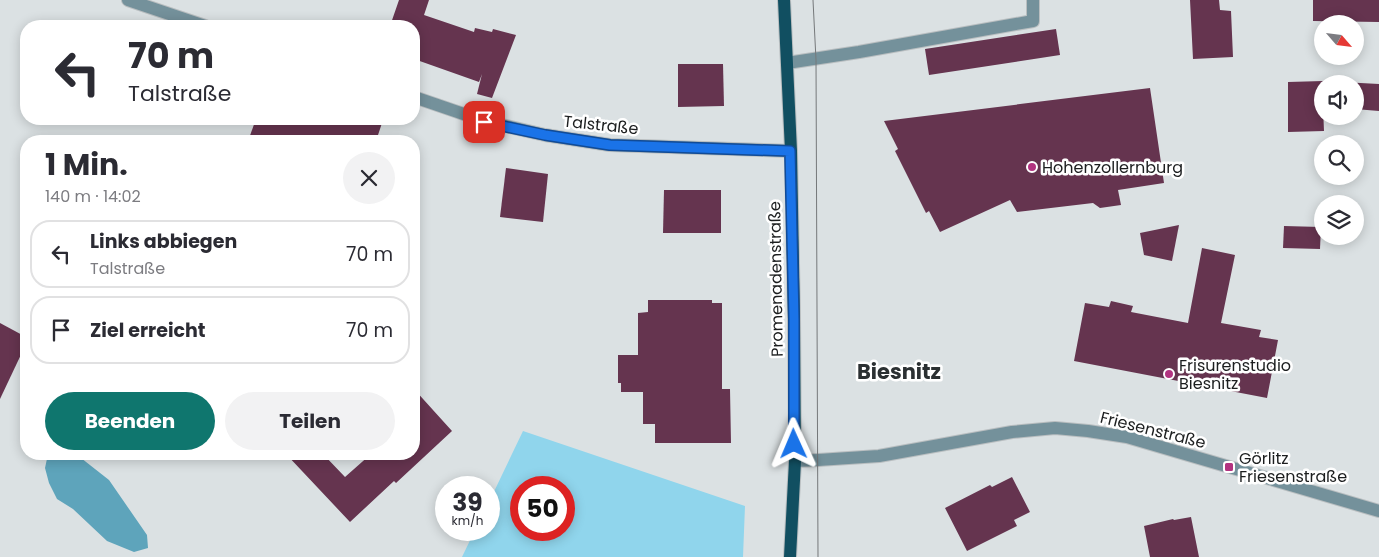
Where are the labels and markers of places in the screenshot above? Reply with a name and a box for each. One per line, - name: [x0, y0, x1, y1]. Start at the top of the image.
- pin: [463, 101, 505, 143]
- place label: Hohenzollernburg: [1042, 156, 1183, 179]
- marker: Hohenzollernburg: [1026, 161, 1038, 173]
- place label: Frisurenstudio Biesnitz: [1179, 354, 1291, 395]
- marker: Frisurenstudio Biesnitz: [1163, 368, 1175, 380]
- place label: Görlitz Friesenstraße: [1239, 447, 1347, 488]
- marker: Görlitz Friesenstraße: [1223, 461, 1235, 473]

